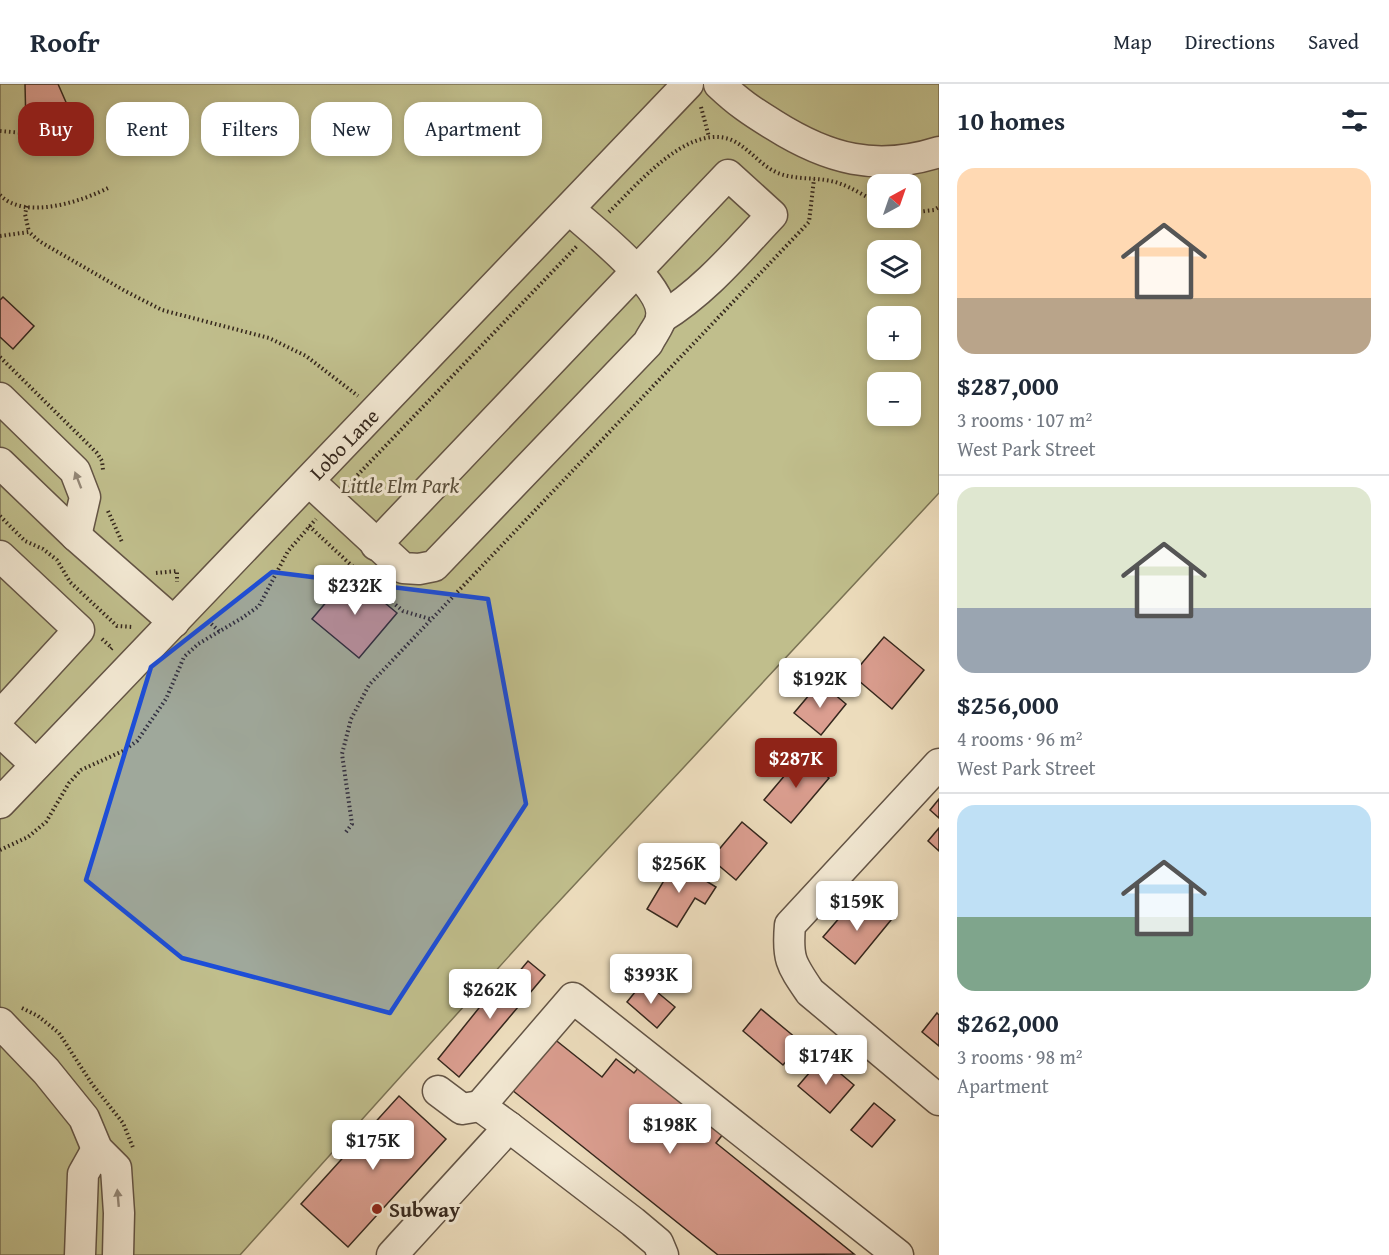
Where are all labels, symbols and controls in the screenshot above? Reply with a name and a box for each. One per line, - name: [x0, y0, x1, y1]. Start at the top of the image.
- text: Roofr: [30, 21, 100, 62]
- text: Map: [1113, 26, 1152, 57]
- text: Directions: [1185, 26, 1275, 57]
- text: Saved: [1308, 26, 1359, 57]
- text: 10 homes: [957, 101, 1065, 140]
- chip: Buy: [18, 102, 94, 156]
- chip: Rent: [106, 102, 189, 156]
- chip: Filters: [201, 102, 299, 156]
- chip: New: [311, 102, 392, 156]
- chip: Apartment: [404, 102, 542, 156]
- icon: filters: [1338, 104, 1371, 137]
- north arrow: [867, 174, 921, 228]
- map controls: [867, 174, 921, 426]
- icon: home: [1110, 207, 1218, 315]
- button: layers: [867, 240, 921, 294]
- button: +: [867, 306, 921, 360]
- text: $287,000: [957, 366, 1059, 405]
- button: −: [867, 372, 921, 426]
- street label: Lobo Lane: [302, 401, 386, 487]
- text: 3 rooms · 107 m²: [957, 405, 1092, 434]
- text: West Park Street: [957, 434, 1096, 463]
- park label: Little Elm Park: [340, 470, 460, 501]
- one-way arrow: [73, 471, 82, 489]
- icon: home: [1110, 526, 1218, 634]
- pin: $232K: [313, 565, 397, 616]
- text: $232K: [328, 570, 382, 599]
- pin: $192K: [778, 658, 862, 709]
- text: $192K: [793, 663, 847, 692]
- text: $256,000: [957, 685, 1059, 724]
- text: 4 rooms · 96 m²: [957, 724, 1083, 753]
- pin: $287K: [754, 738, 838, 789]
- text: $287K: [769, 743, 823, 772]
- text: West Park Street: [957, 753, 1096, 782]
- pin: $256K: [637, 843, 721, 894]
- icon: home: [1110, 844, 1218, 952]
- text: $256K: [652, 848, 706, 877]
- pin: $159K: [815, 881, 899, 932]
- text: $159K: [830, 886, 884, 915]
- pin: $393K: [609, 954, 693, 1005]
- text: $393K: [624, 959, 678, 988]
- pin: $262K: [448, 969, 532, 1020]
- text: $262K: [463, 974, 517, 1003]
- text: $262,000: [957, 1003, 1059, 1042]
- pin: $174K: [784, 1035, 868, 1086]
- text: $174K: [799, 1040, 853, 1069]
- text: 3 rooms · 98 m²: [957, 1042, 1083, 1071]
- text: Apartment: [957, 1071, 1049, 1100]
- pin: $198K: [628, 1104, 712, 1155]
- text: $198K: [643, 1109, 697, 1138]
- pin: $175K: [331, 1120, 415, 1171]
- text: $175K: [346, 1125, 400, 1154]
- one-way arrow: [113, 1189, 123, 1208]
- place label: Subway: [389, 1194, 460, 1225]
- marker: Subway: [370, 1202, 384, 1216]

